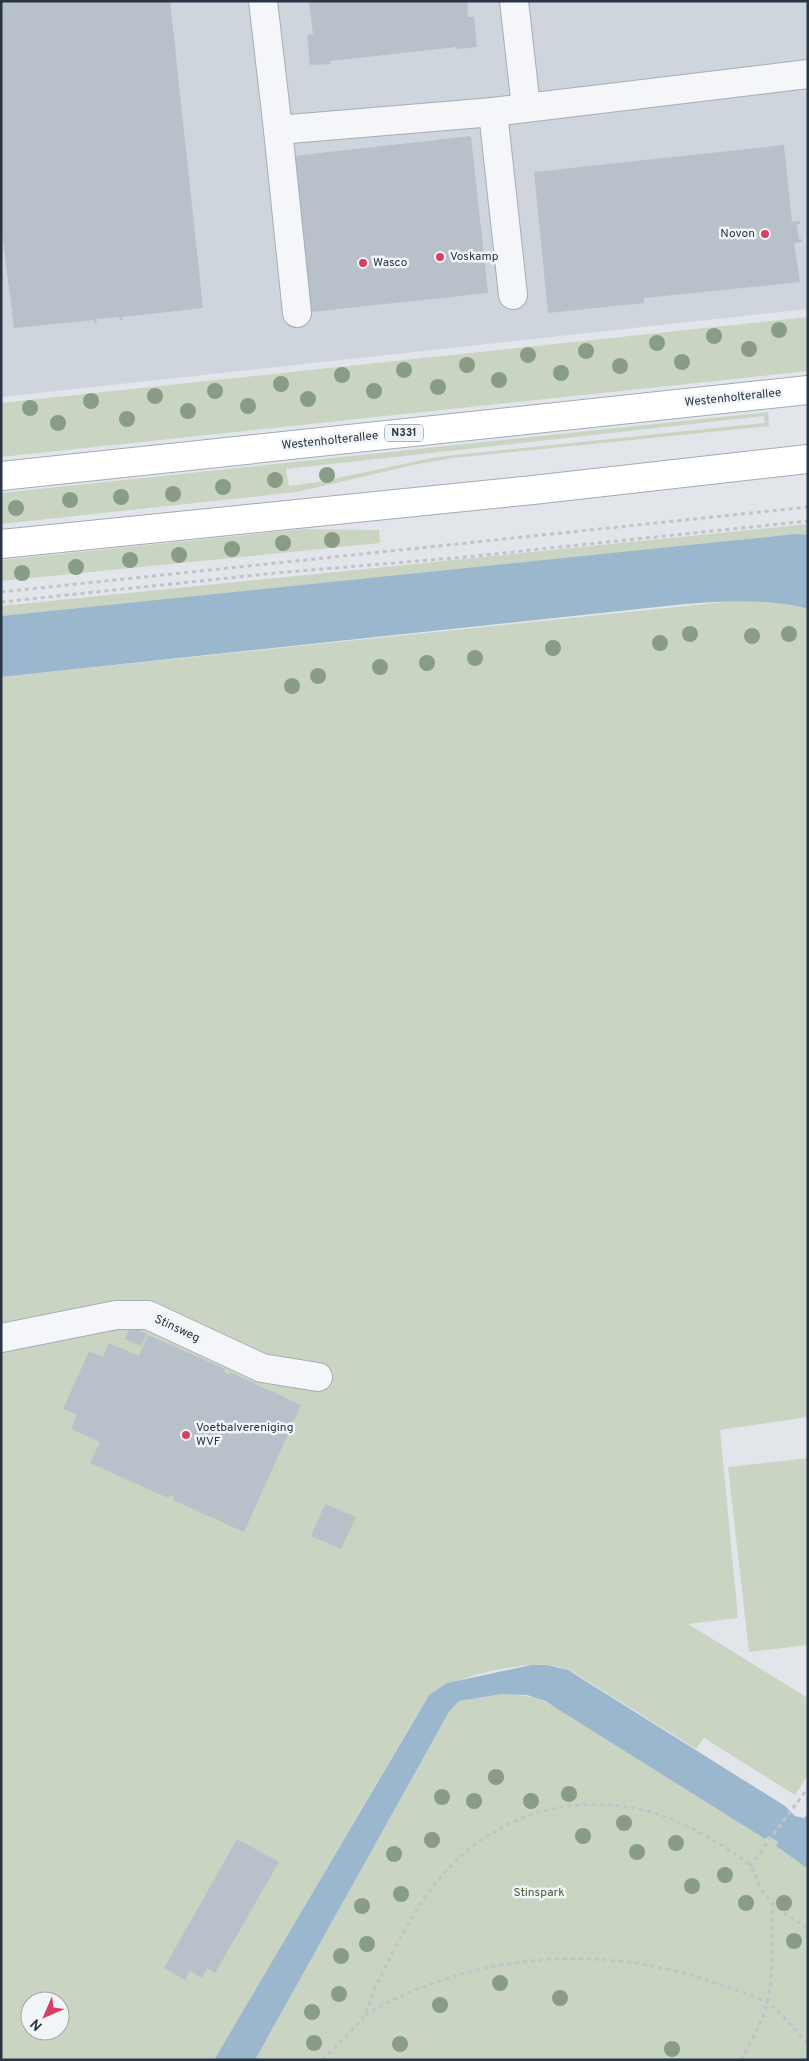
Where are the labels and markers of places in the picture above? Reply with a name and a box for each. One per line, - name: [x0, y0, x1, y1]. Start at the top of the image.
- place label: Novon: [720, 226, 755, 242]
- marker: Novon: [759, 228, 771, 240]
- place label: Voskamp: [450, 249, 499, 265]
- marker: Voskamp: [434, 251, 446, 263]
- place label: Wasco: [373, 255, 408, 271]
- marker: Wasco: [357, 257, 369, 269]
- place label: Voetbalvereniging WVF: [196, 1420, 293, 1450]
- marker: Voetbalvereniging WVF: [180, 1429, 192, 1441]

